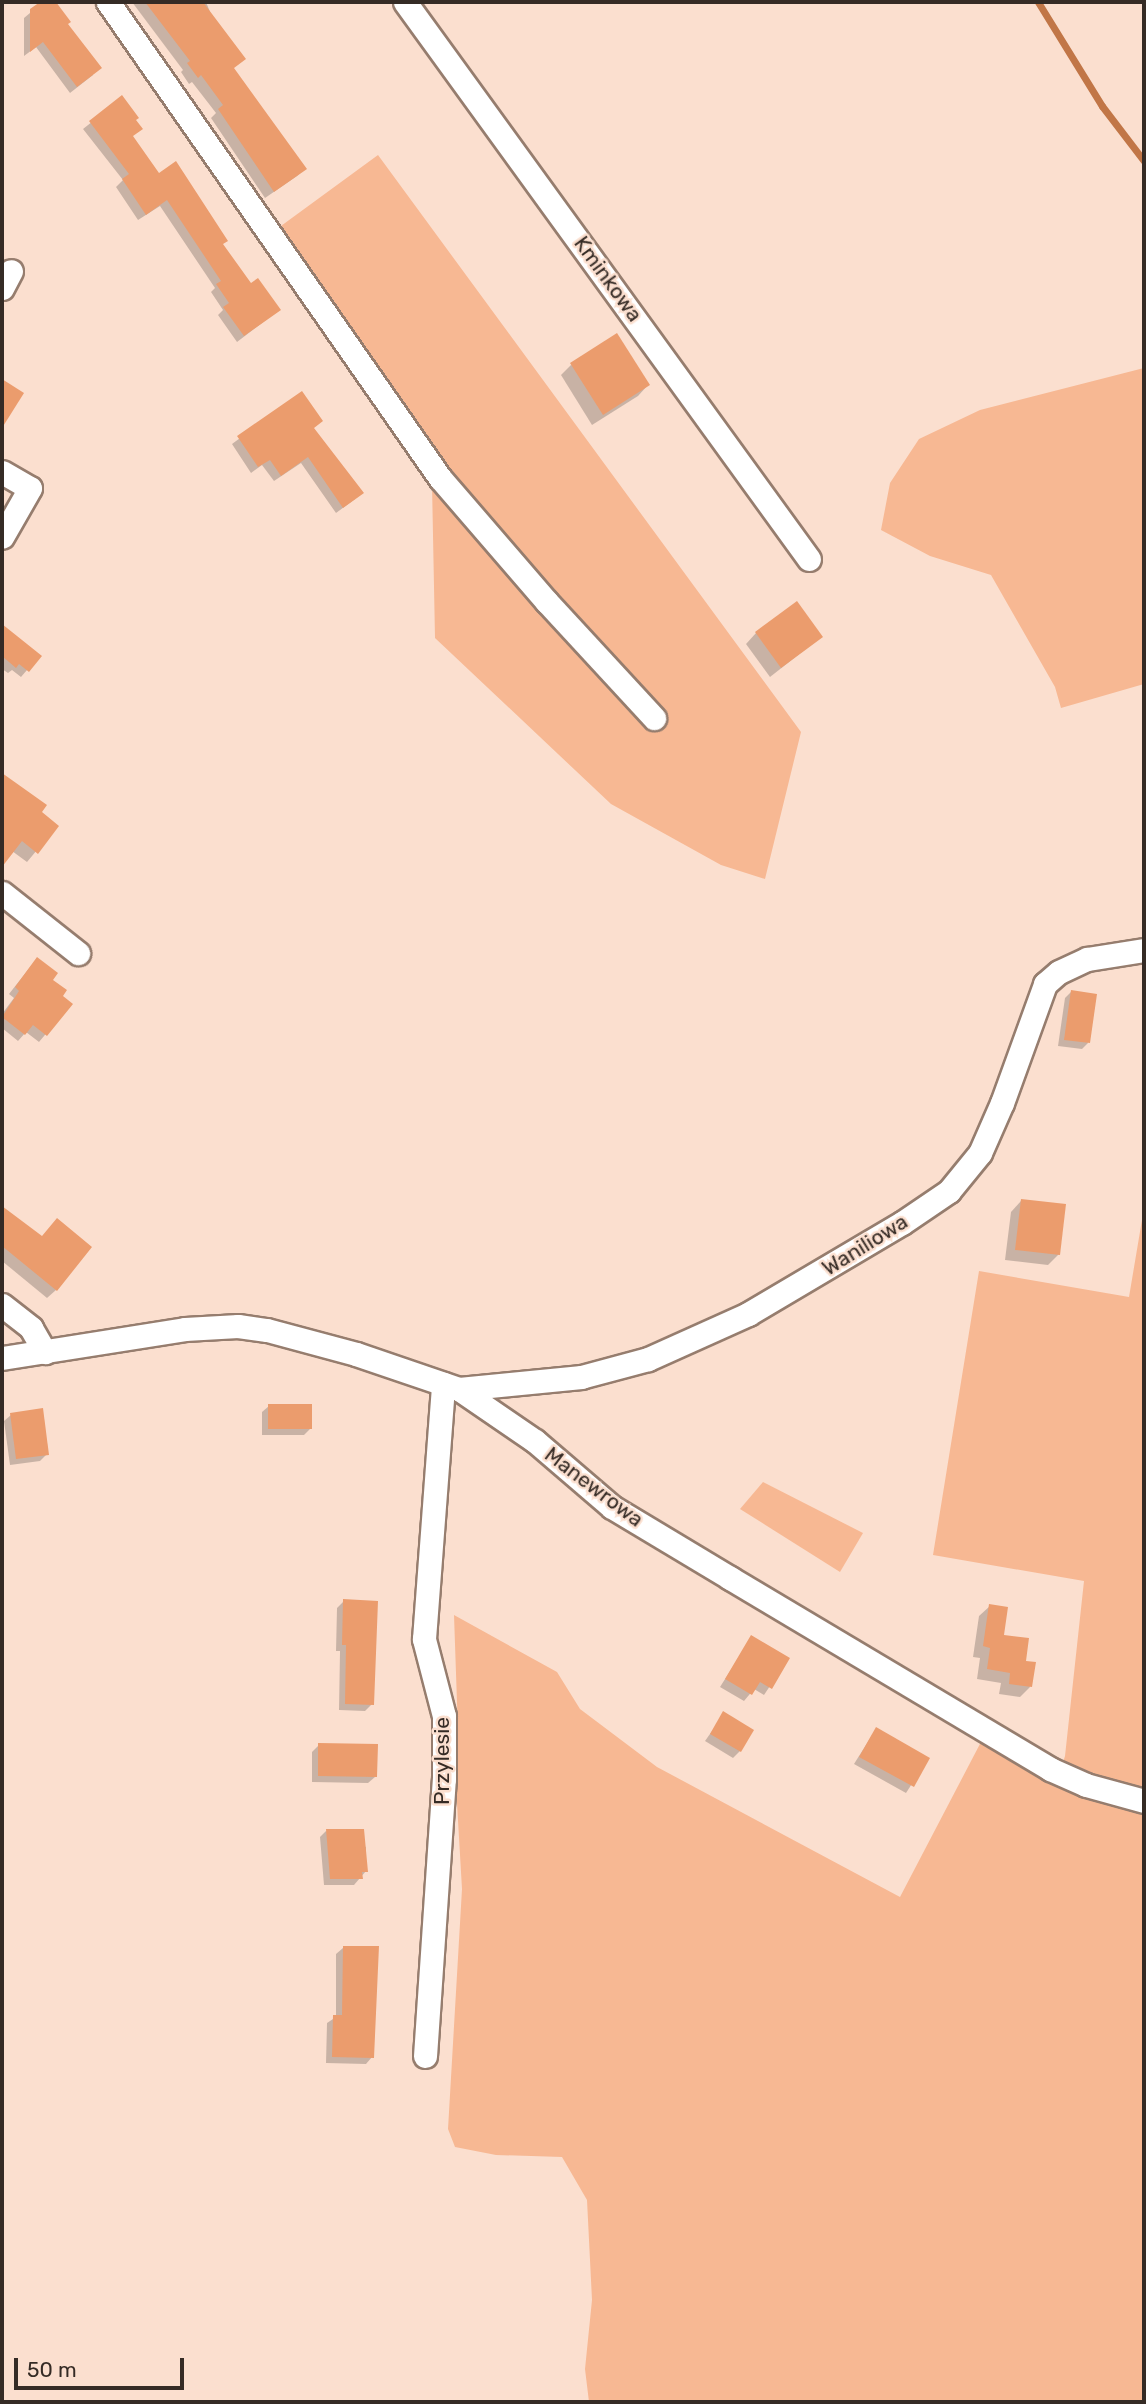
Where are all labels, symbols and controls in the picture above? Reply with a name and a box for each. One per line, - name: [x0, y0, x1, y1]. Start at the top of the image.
- street label: Kminkowa: [569, 231, 647, 327]
- street label: Waniliowa: [818, 1209, 912, 1281]
- street label: Manewrowa: [540, 1442, 648, 1532]
- street label: Przylesie: [429, 1717, 455, 1805]
- scale bar: [18, 2344, 187, 2388]
- text: 50 m: [27, 2357, 77, 2382]

